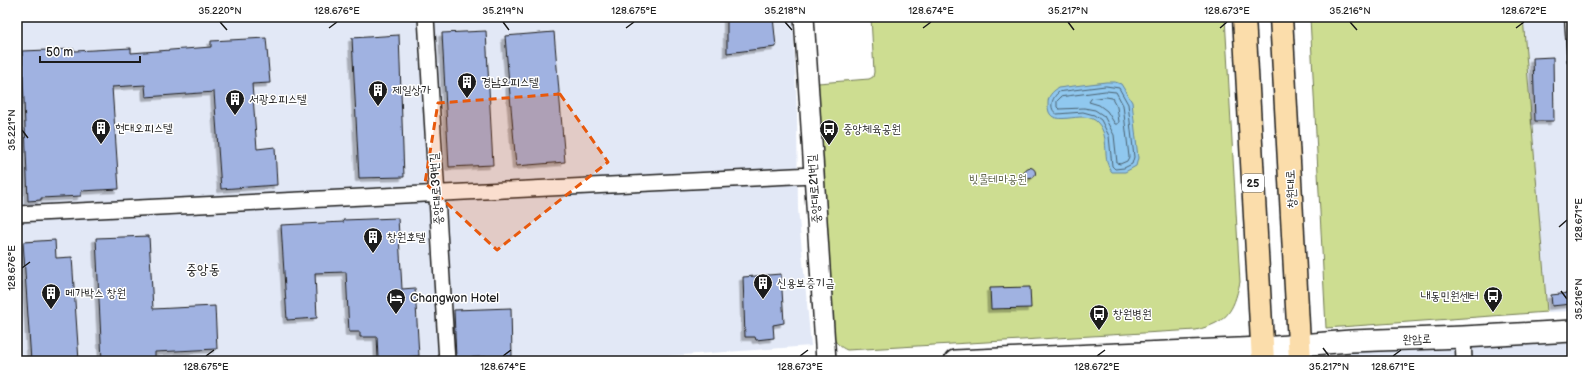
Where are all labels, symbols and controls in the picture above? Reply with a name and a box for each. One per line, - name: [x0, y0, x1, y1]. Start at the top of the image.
- text: 35.220°N: [198, 5, 242, 17]
- text: 128.676°E: [314, 5, 360, 17]
- text: 35.219°N: [482, 5, 524, 17]
- text: 128.675°E: [611, 5, 657, 17]
- text: 35.218°N: [764, 5, 806, 17]
- text: 128.674°E: [908, 5, 954, 17]
- text: 35.217°N: [1048, 5, 1088, 17]
- text: 128.673°E: [1204, 5, 1250, 17]
- text: 35.216°N: [1329, 5, 1371, 17]
- text: 128.672°E: [1501, 5, 1547, 17]
- scale bar: [40, 38, 140, 64]
- text: 50 m: [46, 45, 73, 60]
- building icon: 경남오피스텔: [456, 71, 478, 99]
- place label: 경남오피스텔: [481, 75, 539, 90]
- building icon: 제일상가: [367, 79, 389, 107]
- place label: 제일상가: [392, 83, 431, 98]
- building icon: 서광오피스텔: [224, 88, 246, 116]
- place label: 서광오피스텔: [249, 92, 307, 107]
- text: 35.221°N: [6, 109, 18, 151]
- building icon: 현대오피스텔: [90, 117, 112, 145]
- bus stop icon: 중앙체육공원: [818, 118, 840, 146]
- place label: 현대오피스텔: [115, 121, 173, 136]
- place label: 중앙체육공원: [843, 122, 901, 137]
- street label: 중앙대로39번길: [426, 152, 447, 226]
- street label: 중앙대로21번길: [805, 153, 824, 224]
- street label: 창원대로: [1283, 169, 1300, 209]
- park label: 빗물테마공원: [969, 172, 1027, 187]
- road number: 25: [1242, 174, 1264, 192]
- text: 128.671°E: [1573, 198, 1585, 242]
- building icon: 창원호텔: [362, 226, 384, 254]
- place label: 창원호텔: [387, 230, 426, 245]
- text: 128.676°E: [6, 245, 18, 291]
- district label: 중앙동: [186, 261, 220, 278]
- building icon: 신용보증기금: [752, 272, 774, 300]
- place label: 신용보증기금: [777, 276, 835, 291]
- text: 35.216°N: [1573, 278, 1585, 320]
- building icon: 메가박스 창원: [40, 282, 62, 310]
- bus stop icon: 내동민원센터: [1482, 285, 1504, 313]
- place label: 메가박스 창원: [65, 286, 126, 301]
- hotel icon: Changwon Hotel: [385, 287, 407, 315]
- place label: 내동민원센터: [1421, 289, 1479, 304]
- place label: Changwon Hotel: [410, 291, 499, 306]
- bus stop icon: 창원병원: [1088, 303, 1110, 331]
- place label: 창원병원: [1113, 307, 1152, 322]
- street label: 완암로: [1402, 331, 1432, 348]
- text: 128.675°E: [183, 361, 229, 373]
- text: 128.674°E: [480, 361, 526, 373]
- text: 128.673°E: [777, 361, 823, 373]
- text: 128.672°E: [1074, 361, 1120, 373]
- text: 35.217°N: [1309, 361, 1349, 373]
- text: 128.671°E: [1371, 361, 1415, 373]

